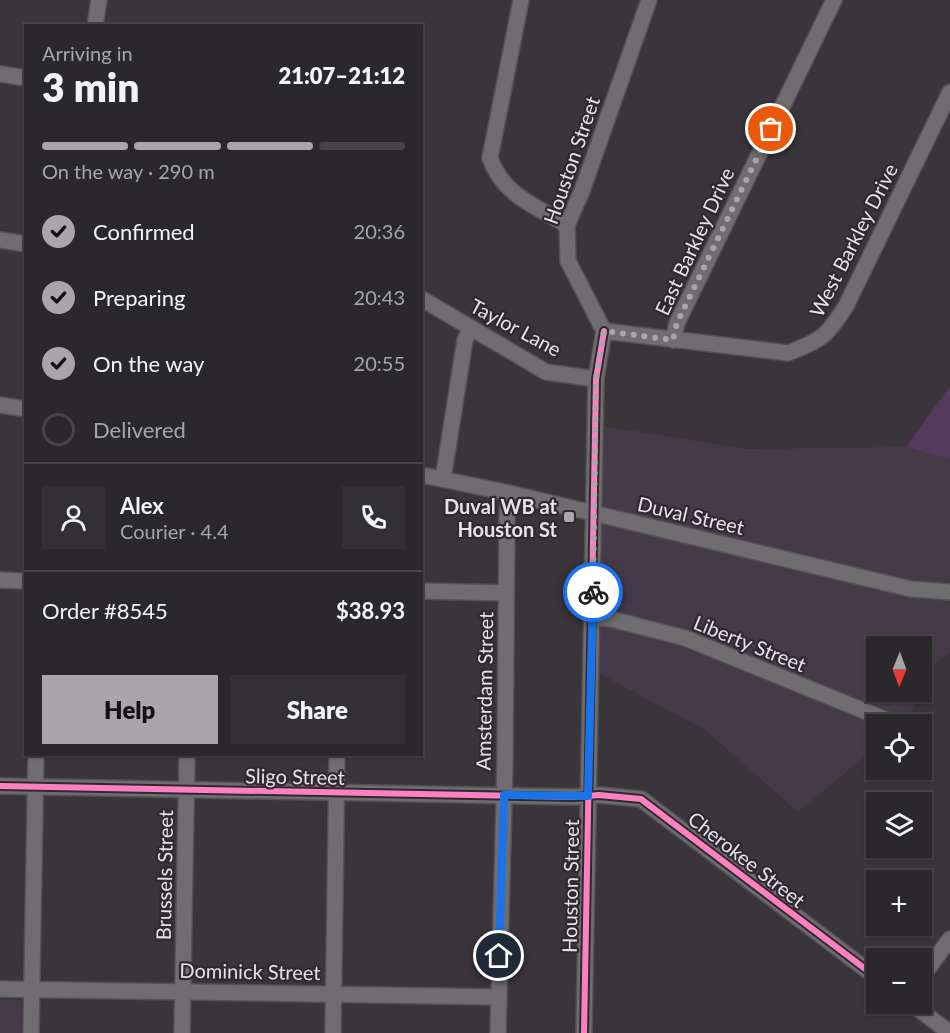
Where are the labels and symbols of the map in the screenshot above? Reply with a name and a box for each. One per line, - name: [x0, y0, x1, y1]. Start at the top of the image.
- street label: Houston Street: [538, 93, 604, 227]
- pin: [745, 103, 796, 154]
- street label: West Barkley Drive: [804, 159, 902, 321]
- street label: East Barkley Drive: [649, 163, 739, 319]
- street label: Taylor Lane: [466, 293, 566, 361]
- street label: Duval Street: [635, 491, 747, 539]
- place label: Duval WB at Houston St: [444, 494, 558, 541]
- marker: Duval WB at Houston St: [562, 510, 576, 524]
- courier: [563, 562, 623, 622]
- street label: Liberty Street: [690, 610, 810, 676]
- street label: Amsterdam Street: [471, 612, 497, 770]
- north arrow: [866, 636, 932, 702]
- street label: Sligo Street: [245, 763, 345, 789]
- street label: Cherokee Street: [684, 806, 810, 912]
- street label: Brussels Street: [151, 810, 177, 940]
- street label: Houston Street: [557, 819, 583, 953]
- pin: [473, 930, 524, 981]
- street label: Dominick Street: [179, 958, 321, 984]

